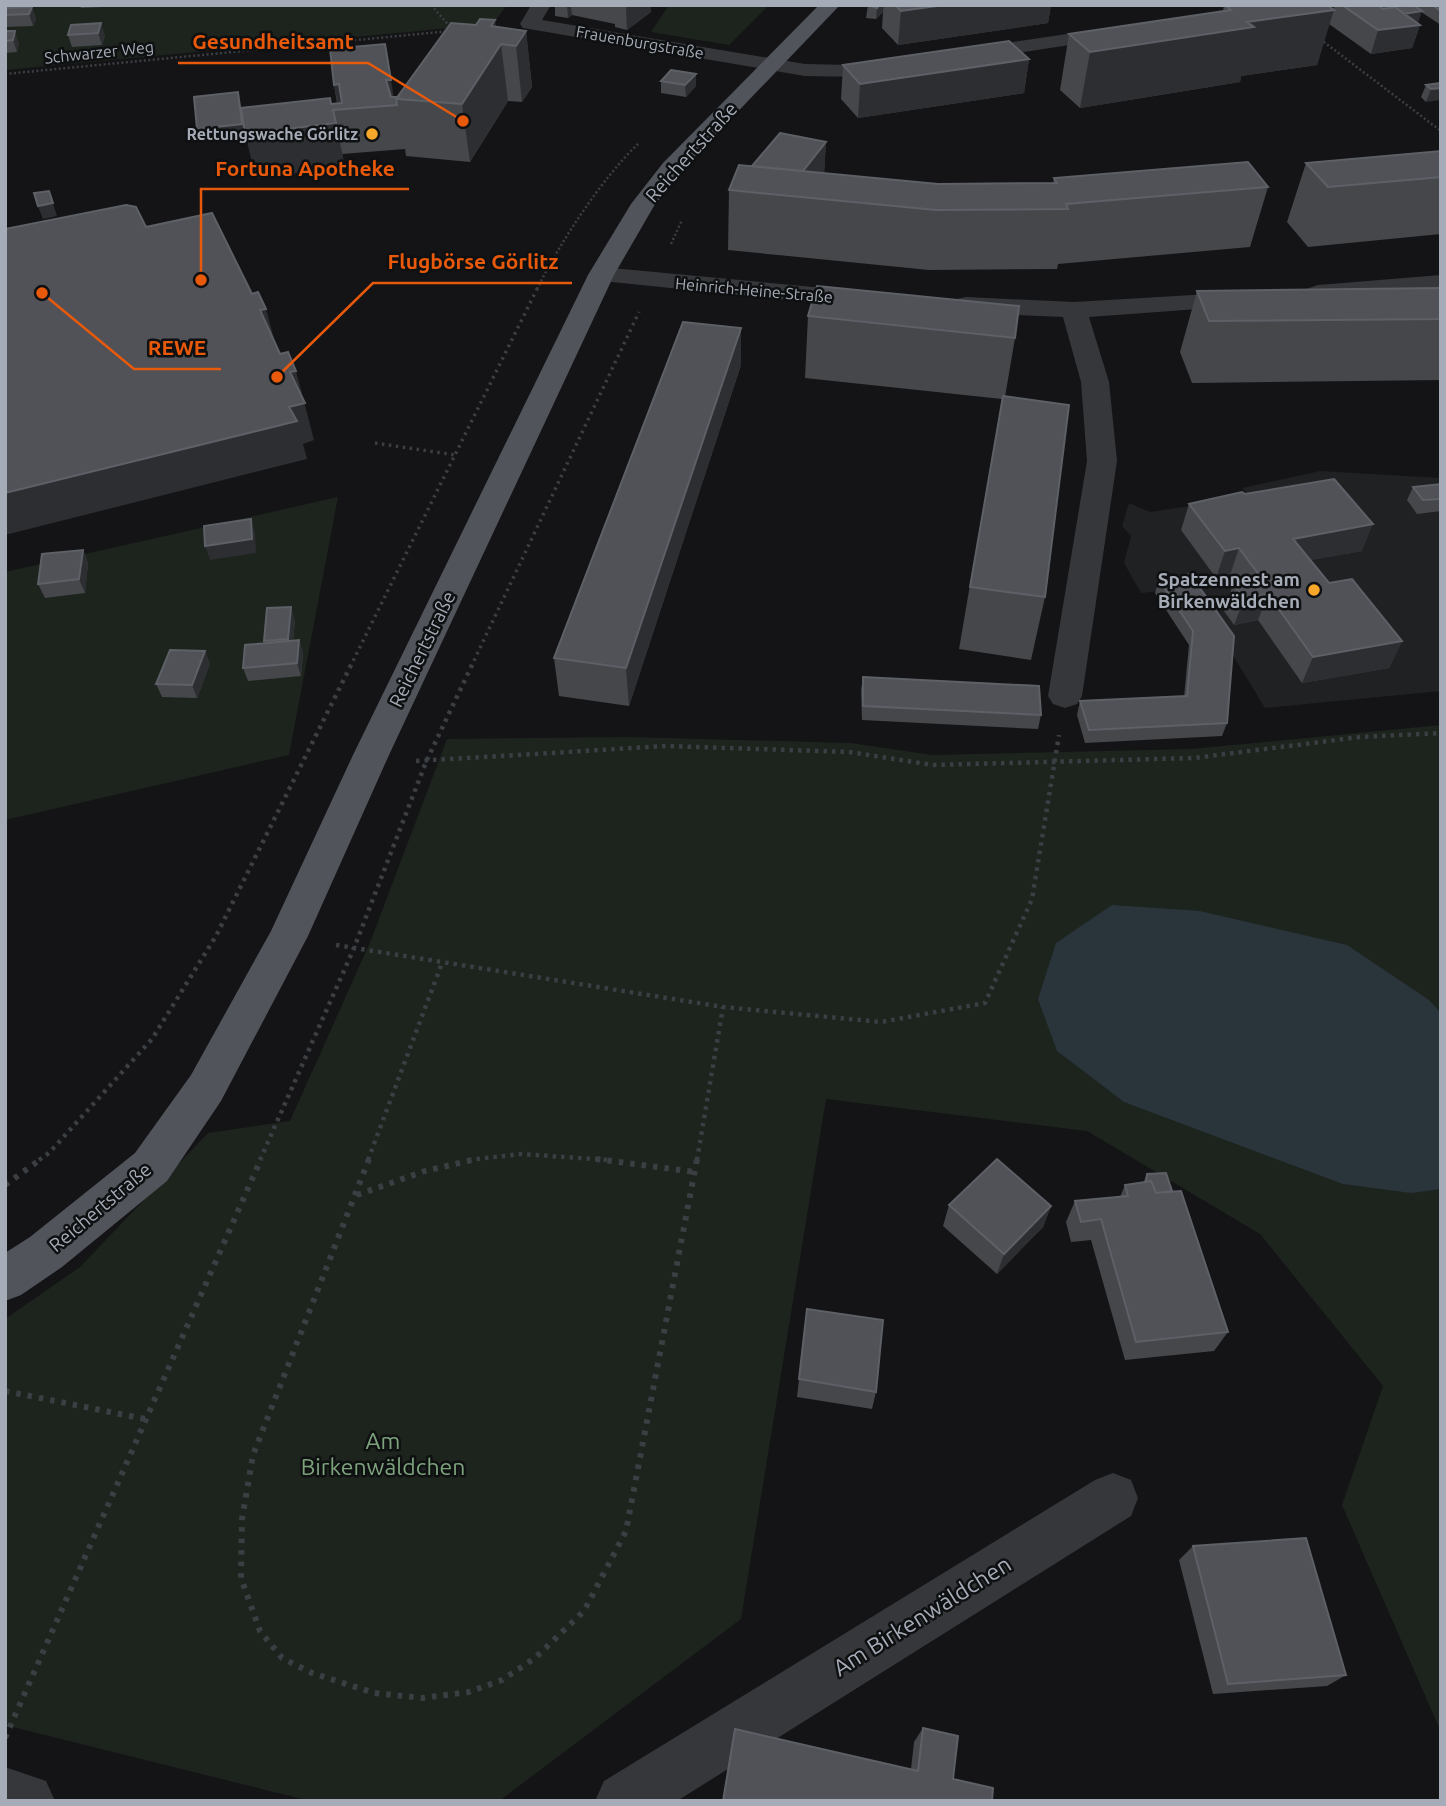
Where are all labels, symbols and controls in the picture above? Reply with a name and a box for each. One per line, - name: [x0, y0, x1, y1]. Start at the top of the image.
- callout: Gesundheitsamt: [178, 21, 368, 63]
- street label: Frauenburgstraße: [575, 22, 705, 62]
- text: Gesundheitsamt: [192, 29, 354, 53]
- street label: Schwarzer Weg: [43, 37, 155, 67]
- street label: Reichertstraße: [641, 98, 741, 206]
- place label: Rettungswache Görlitz: [186, 125, 358, 143]
- marker: Rettungswache Görlitz: [364, 126, 380, 142]
- callout: Fortuna Apotheke: [201, 147, 409, 189]
- text: Fortuna Apotheke: [215, 156, 395, 180]
- callout: Flugbörse Görlitz: [373, 241, 572, 283]
- text: Flugbörse Görlitz: [387, 249, 559, 273]
- street label: Heinrich-Heine-Straße: [674, 274, 834, 306]
- callout: REWE: [134, 327, 221, 369]
- text: REWE: [148, 335, 206, 359]
- place label: Spatzennest am Birkenwäldchen: [1158, 568, 1300, 612]
- marker: Spatzennest am Birkenwäldchen: [1306, 582, 1322, 598]
- street label: Reichertstraße: [384, 587, 460, 711]
- street label: Reichertstraße: [45, 1158, 155, 1256]
- park label: Am Birkenwäldchen: [301, 1428, 465, 1479]
- street label: Am Birkenwäldchen: [828, 1551, 1015, 1680]

